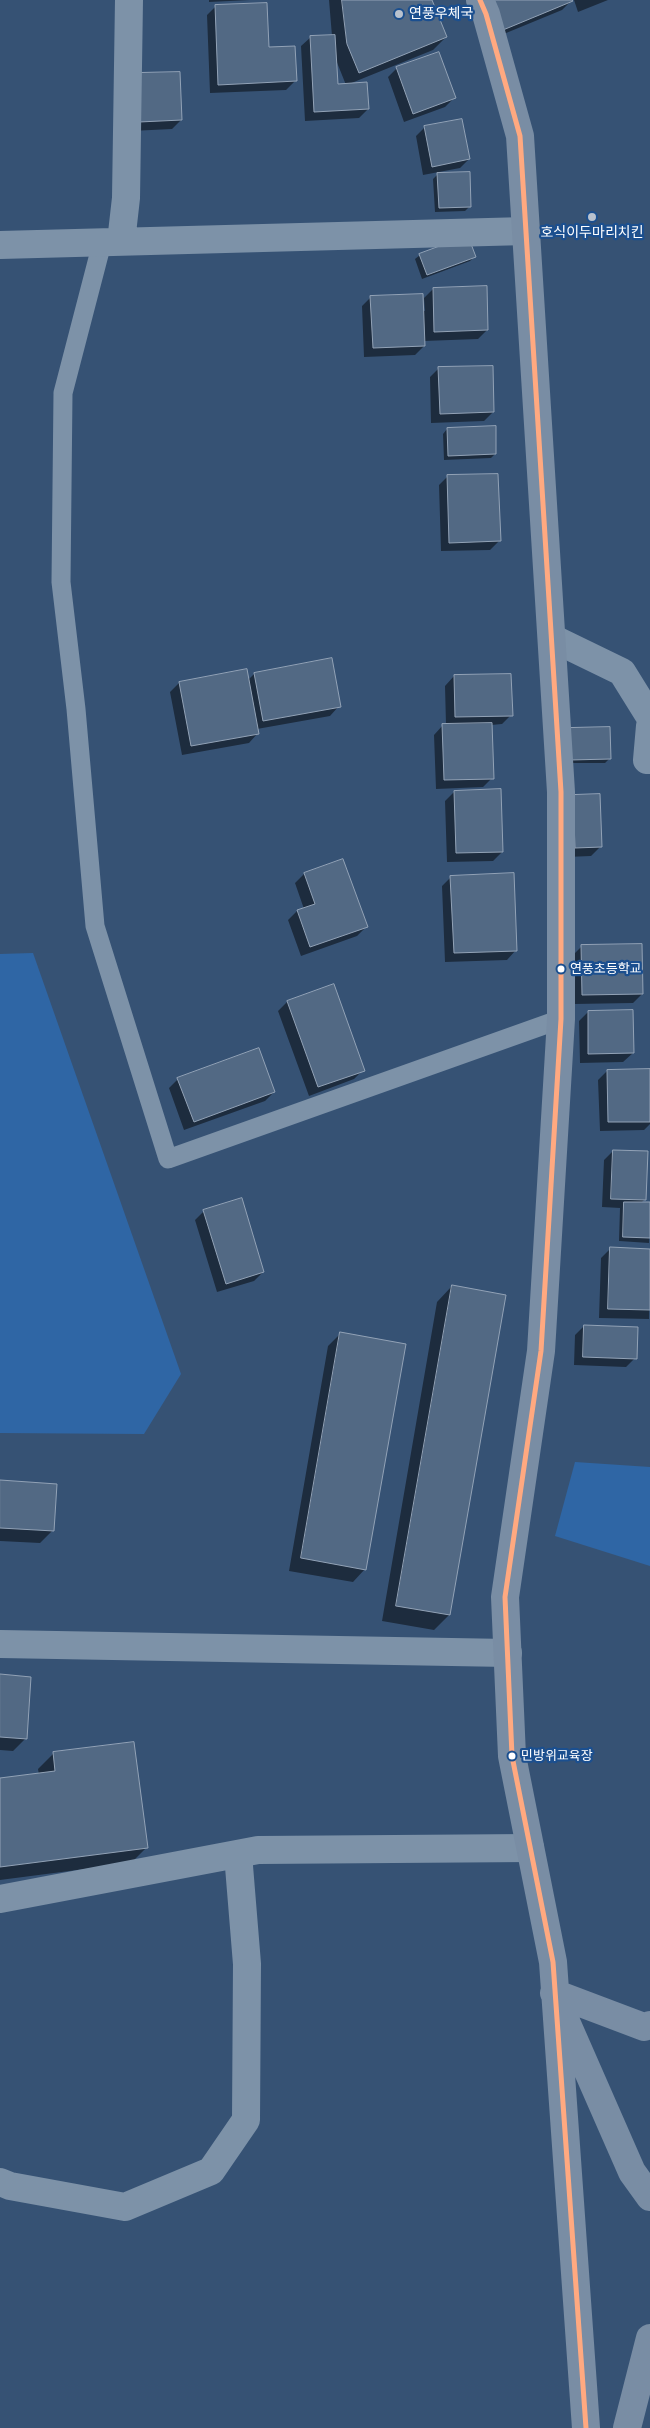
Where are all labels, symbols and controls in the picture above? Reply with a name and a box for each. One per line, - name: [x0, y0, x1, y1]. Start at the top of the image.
- place label: 연풍우체국: [409, 6, 473, 22]
- marker: 연풍우체국: [393, 8, 405, 20]
- marker: 호식이두마리치킨: [586, 211, 598, 223]
- place label: 호식이두마리치킨: [540, 225, 644, 241]
- place label: 연풍초등학교: [570, 961, 642, 977]
- marker: 연풍초등학교: [556, 964, 566, 974]
- place label: 민방위교육장: [521, 1748, 593, 1764]
- marker: 민방위교육장: [507, 1751, 517, 1761]

